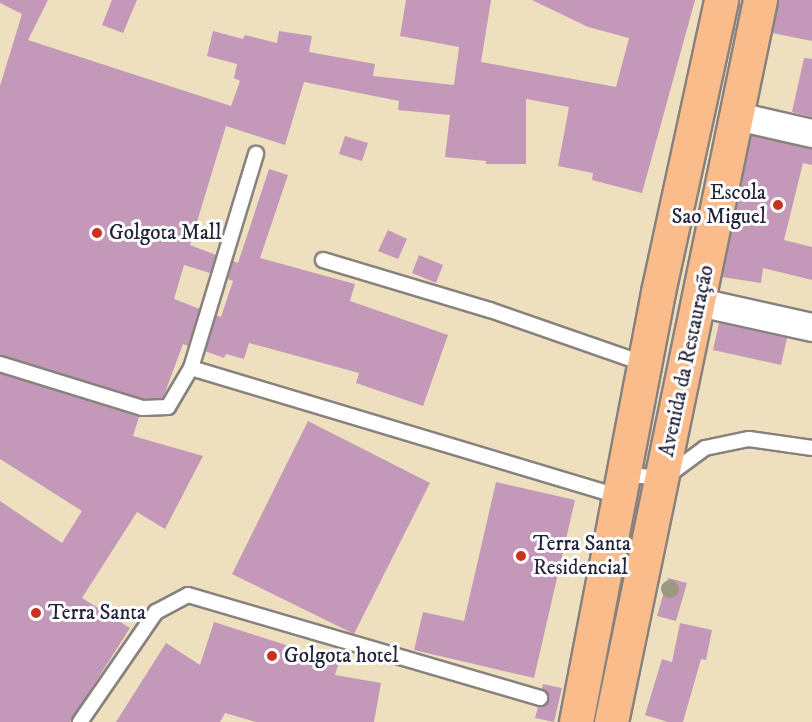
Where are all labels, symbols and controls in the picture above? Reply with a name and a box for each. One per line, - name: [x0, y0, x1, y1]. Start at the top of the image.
- place label: Escola Sao Miguel: [671, 180, 766, 230]
- marker: Escola Sao Miguel: [771, 198, 785, 212]
- place label: Golgota Mall: [109, 220, 221, 246]
- marker: Golgota Mall: [90, 226, 104, 240]
- street label: Avenida da Restauração: [654, 263, 720, 459]
- place label: Terra Santa Residencial: [533, 531, 631, 581]
- marker: Terra Santa Residencial: [514, 549, 528, 563]
- place label: Terra Santa: [48, 600, 146, 626]
- marker: Terra Santa: [29, 606, 43, 620]
- place label: Golgota hotel: [284, 643, 399, 669]
- marker: Golgota hotel: [265, 649, 279, 663]

